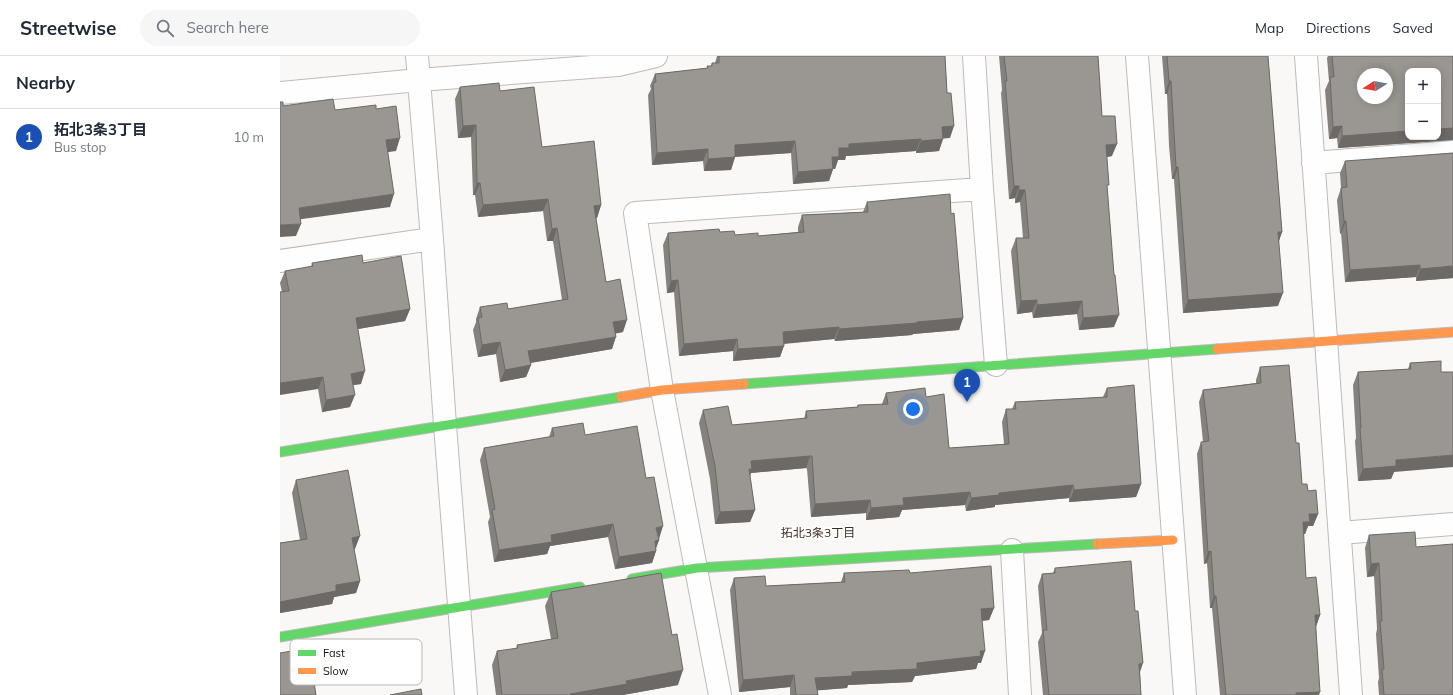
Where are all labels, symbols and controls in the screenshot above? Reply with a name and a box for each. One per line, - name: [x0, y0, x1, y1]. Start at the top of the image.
- search box: [140, 10, 420, 46]
- text: Streetwise: [20, 16, 116, 40]
- icon: search: [154, 17, 176, 39]
- text: Search here: [186, 18, 269, 37]
- text: Map: [1255, 19, 1284, 37]
- text: Directions: [1306, 19, 1371, 37]
- text: Saved: [1393, 19, 1433, 37]
- north arrow: [1357, 68, 1393, 104]
- map controls: [1405, 68, 1441, 140]
- button: +: [1405, 68, 1441, 104]
- text: Nearby: [16, 72, 75, 93]
- button: −: [1405, 104, 1441, 140]
- text: 拓北3条3丁目: [54, 120, 147, 139]
- text: 1: [25, 129, 33, 145]
- text: 10 m: [234, 129, 264, 145]
- text: Bus stop: [54, 139, 106, 155]
- pin: 1: [954, 369, 980, 402]
- your location: [903, 399, 923, 419]
- district label: 拓北3条3丁目: [781, 525, 855, 540]
- legend: [290, 639, 422, 685]
- text: Fast: [323, 646, 345, 660]
- text: Slow: [323, 664, 349, 678]

